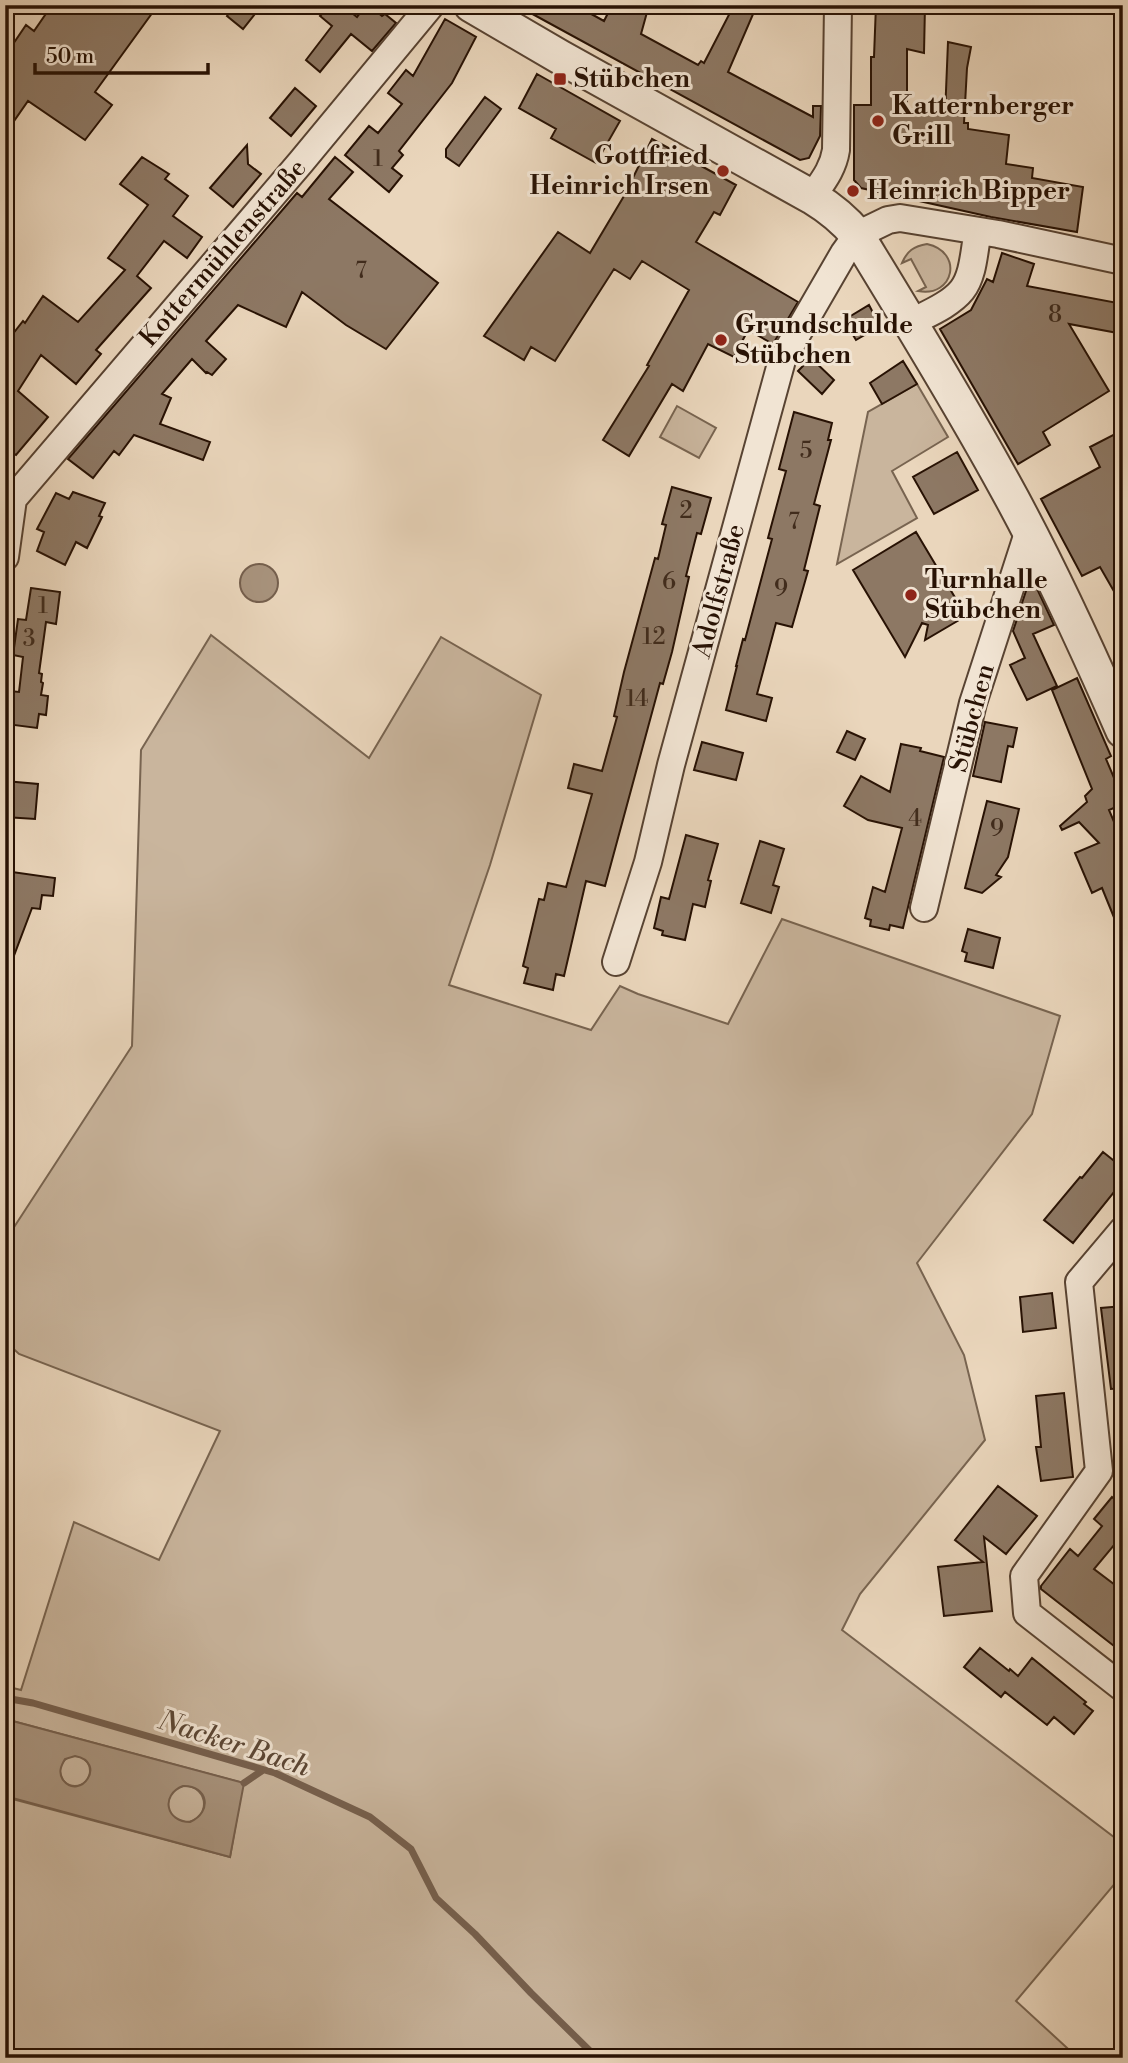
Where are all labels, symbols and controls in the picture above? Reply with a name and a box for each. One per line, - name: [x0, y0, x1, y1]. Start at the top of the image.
- scale bar: [35, 32, 208, 76]
- text: 50 m: [46, 44, 94, 70]
- place label: Stübchen: [574, 63, 690, 95]
- marker: Stübchen: [552, 71, 568, 87]
- place label: Katternberger Grill: [892, 90, 1074, 152]
- marker: Katternberger Grill: [870, 113, 886, 129]
- place label: Gottfried Heinrich Irsen: [530, 140, 709, 202]
- house number: 1: [373, 145, 383, 173]
- street label: Kottermühlenstraße: [133, 153, 313, 353]
- marker: Gottfried Heinrich Irsen: [715, 163, 731, 179]
- place label: Heinrich Bipper: [867, 175, 1070, 207]
- marker: Heinrich Bipper: [845, 183, 861, 199]
- house number: 7: [355, 257, 367, 285]
- house number: 8: [1048, 301, 1062, 329]
- place label: Grundschulde Stübchen: [735, 309, 913, 371]
- marker: Grundschulde Stübchen: [713, 332, 729, 348]
- house number: 5: [800, 437, 812, 465]
- house number: 2: [679, 497, 693, 525]
- house number: 7: [788, 508, 800, 536]
- street label: Adolfstraße: [686, 521, 752, 662]
- place label: Turnhalle Stübchen: [925, 564, 1048, 626]
- house number: 6: [662, 568, 676, 596]
- house number: 9: [774, 575, 788, 603]
- marker: Turnhalle Stübchen: [903, 587, 919, 603]
- house number: 1: [38, 592, 48, 620]
- house number: 12: [642, 623, 666, 651]
- house number: 3: [23, 625, 35, 653]
- street label: Stübchen: [942, 660, 1002, 776]
- house number: 14: [626, 685, 648, 713]
- house number: 4: [908, 805, 922, 833]
- house number: 9: [990, 815, 1004, 843]
- water label: Nacker Bach: [153, 1703, 315, 1785]

